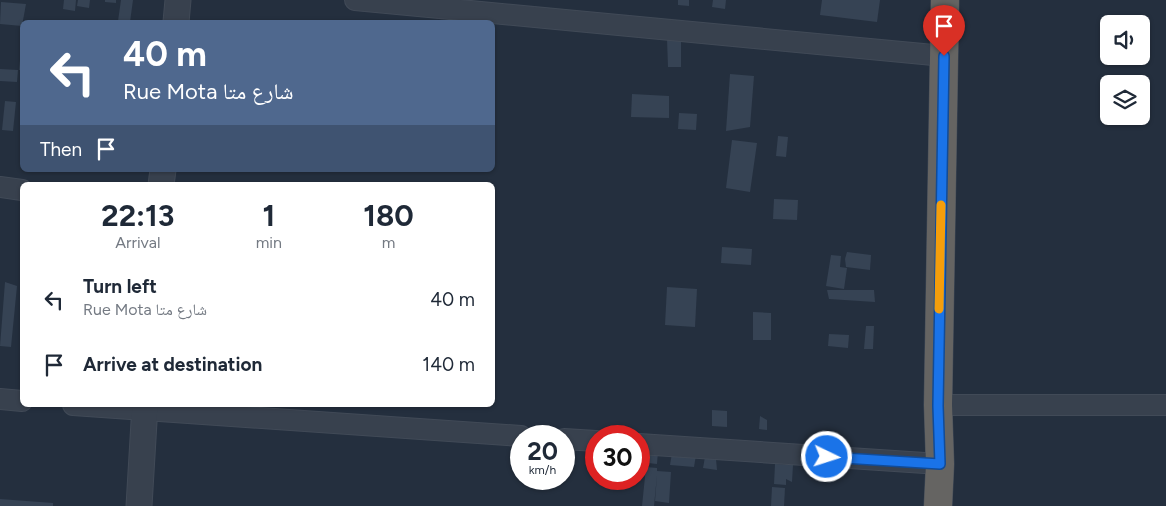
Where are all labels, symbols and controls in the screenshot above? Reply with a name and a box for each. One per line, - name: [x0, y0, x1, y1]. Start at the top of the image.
- pin: [923, 5, 965, 56]
- icon: arrive: [930, 12, 958, 40]
- map controls: [1100, 15, 1150, 125]
- button: sound: [1100, 15, 1150, 65]
- text: 40 m: [123, 33, 207, 75]
- icon: left: [40, 40, 105, 105]
- button: layers: [1100, 75, 1150, 125]
- text: Rue Mota شارع متا: [123, 78, 294, 105]
- icon: arrive: [92, 135, 120, 163]
- text: Then: [40, 138, 82, 161]
- text: 22:13: [101, 197, 174, 234]
- text: 1: [262, 197, 275, 234]
- text: 180: [363, 197, 414, 234]
- text: Arrival: [115, 233, 160, 252]
- text: min: [256, 233, 282, 252]
- text: m: [382, 233, 395, 252]
- text: Turn left: [83, 275, 157, 298]
- icon: left: [40, 286, 68, 314]
- text: 40 m: [430, 288, 475, 311]
- text: Rue Mota شارع متا: [83, 300, 207, 319]
- icon: arrive: [40, 351, 68, 379]
- text: Arrive at destination: [83, 353, 262, 376]
- text: 140 m: [422, 353, 475, 376]
- speed limit sign: 30: [585, 425, 650, 490]
- position arrow: [800, 430, 852, 482]
- text: 20: [527, 436, 558, 466]
- text: km/h: [529, 463, 556, 477]

